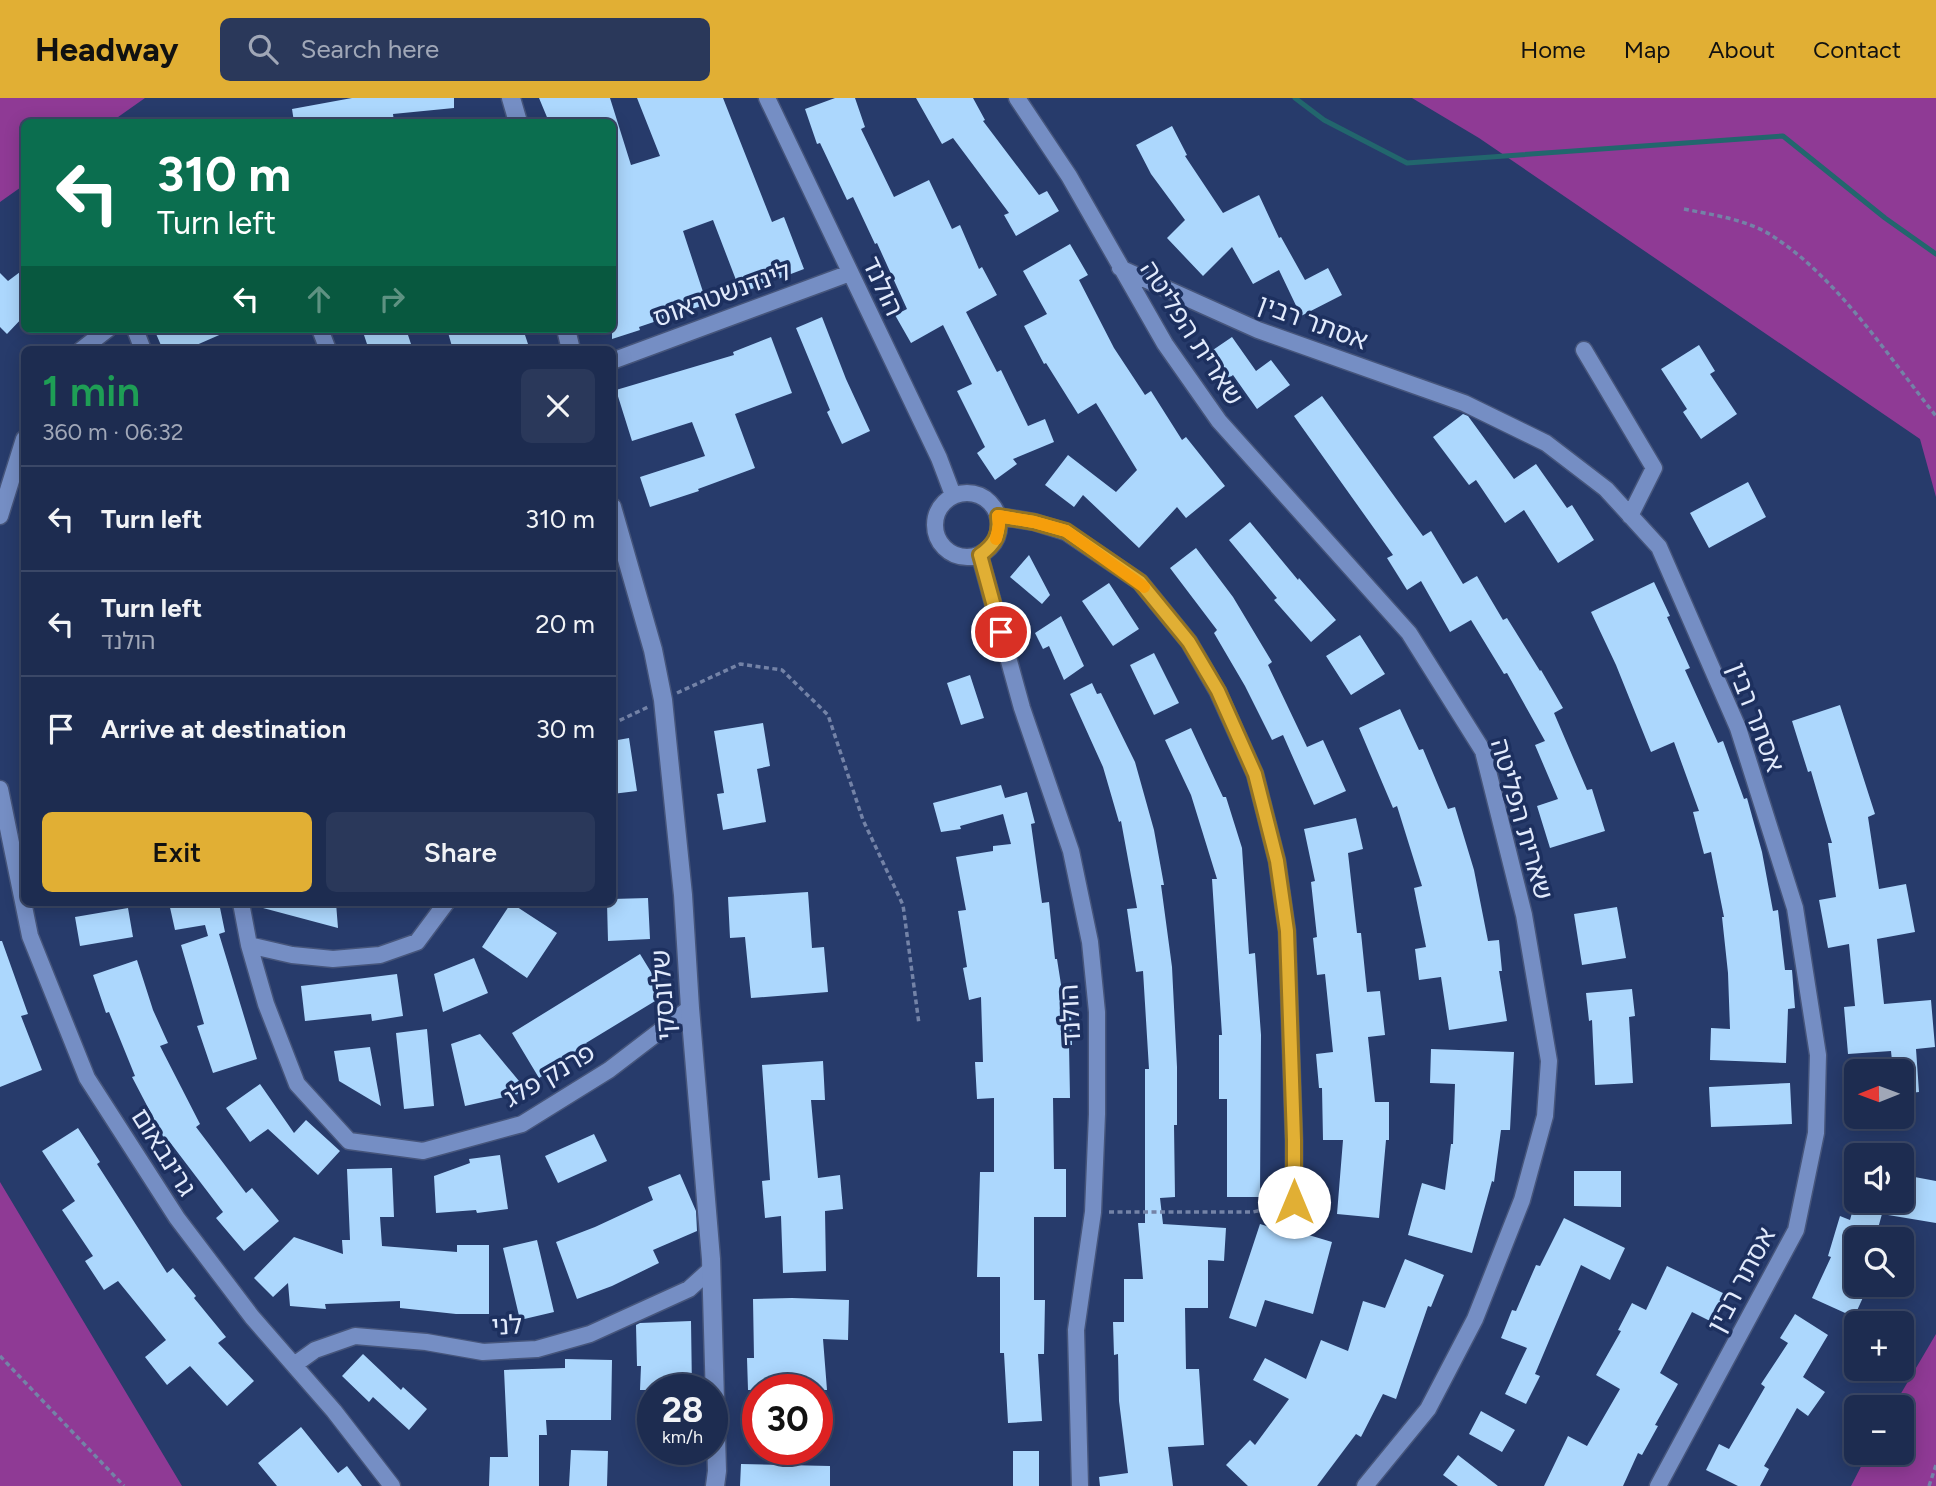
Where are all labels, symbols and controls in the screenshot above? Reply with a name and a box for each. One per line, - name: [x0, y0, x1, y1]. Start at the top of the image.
- search box: [220, 18, 710, 81]
- text: Headway: [35, 30, 178, 69]
- icon: search: [244, 30, 282, 68]
- text: Search here: [300, 33, 439, 65]
- text: Home: [1520, 35, 1586, 64]
- text: Map: [1624, 35, 1670, 64]
- text: About: [1708, 35, 1775, 64]
- text: Contact: [1813, 35, 1901, 64]
- text: 310 m: [157, 144, 291, 203]
- icon: left: [42, 147, 133, 238]
- text: Turn left: [157, 204, 276, 242]
- street label: הולנד: [855, 251, 911, 321]
- street label: לינדנשטראוס: [649, 254, 795, 334]
- street label: שארית הפליטה: [1133, 255, 1251, 411]
- icon: left: [227, 280, 265, 318]
- icon: ahead: [300, 280, 338, 318]
- icon: right: [373, 280, 411, 318]
- street label: אסתר רבין: [1254, 287, 1372, 357]
- text: 1 min: [42, 366, 140, 417]
- button: close: [521, 369, 595, 443]
- text: 360 m · 06:32: [42, 418, 184, 446]
- icon: left: [42, 500, 80, 538]
- text: Turn left: [101, 503, 202, 535]
- text: 310 m: [525, 503, 595, 535]
- text: Turn left: [101, 592, 202, 624]
- pin: [971, 602, 1031, 662]
- icon: left: [42, 605, 80, 643]
- text: 20 m: [535, 608, 595, 640]
- icon: arrive: [982, 613, 1020, 651]
- text: הולנד: [101, 627, 156, 655]
- street label: אסתר רבין: [1721, 658, 1791, 776]
- icon: arrive: [42, 710, 80, 748]
- text: Arrive at destination: [101, 713, 346, 745]
- text: 30 m: [536, 713, 595, 745]
- street label: שארית הפליטה: [1484, 735, 1560, 903]
- button: Exit: [42, 812, 312, 892]
- button: Share: [326, 812, 595, 892]
- street label: שלונסקי: [644, 949, 682, 1041]
- street label: הולנד: [1052, 983, 1088, 1047]
- street label: פרנק פלג: [498, 1036, 600, 1114]
- north arrow: [1844, 1059, 1914, 1129]
- map controls: [1844, 1059, 1914, 1465]
- street label: גרינבאום: [125, 1102, 204, 1202]
- button: sound: [1844, 1143, 1914, 1213]
- position arrow: [1257, 1165, 1331, 1239]
- street label: אסתר רבין: [1700, 1222, 1782, 1338]
- button: search: [1844, 1227, 1914, 1297]
- street label: לני: [491, 1308, 523, 1342]
- button: +: [1844, 1311, 1914, 1381]
- speed limit sign: 30: [742, 1374, 833, 1465]
- text: 28: [662, 1389, 703, 1431]
- button: −: [1844, 1395, 1914, 1465]
- text: km/h: [662, 1426, 703, 1448]

